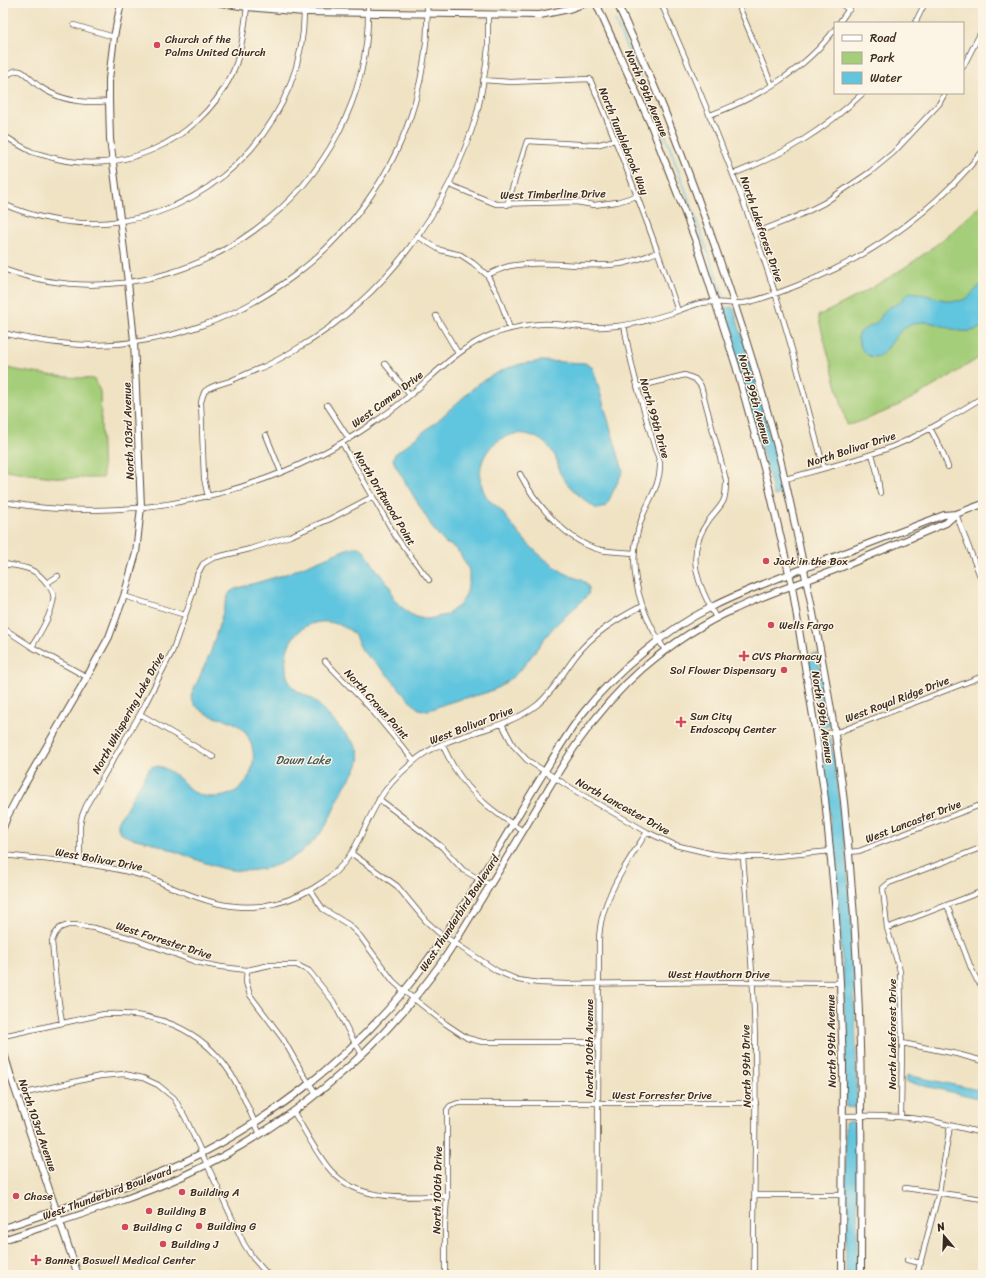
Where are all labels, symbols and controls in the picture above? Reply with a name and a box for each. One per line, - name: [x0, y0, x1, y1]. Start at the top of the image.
- legend: [834, 22, 964, 94]
- text: Road: [870, 27, 897, 49]
- place label: Church of the Palms United Church: [165, 30, 266, 62]
- marker: Church of the Palms United Church: [152, 40, 162, 50]
- street label: North 99th Avenue: [620, 47, 674, 140]
- text: Park: [870, 47, 895, 69]
- text: Water: [870, 67, 903, 89]
- street label: North Tumblebrook Way: [593, 84, 654, 198]
- street label: North Lakeforest Drive: [734, 174, 789, 285]
- street label: West Timberline Drive: [500, 184, 606, 205]
- street label: North 99th Avenue: [733, 352, 777, 447]
- street label: West Cameo Drive: [347, 366, 428, 433]
- street label: North 99th Drive: [634, 376, 675, 461]
- street label: North 103rd Avenue: [117, 381, 140, 480]
- street label: North Bolivar Drive: [804, 426, 899, 473]
- street label: North Driftwood Point: [349, 447, 421, 550]
- place label: Jack in the Box: [773, 552, 848, 571]
- marker: Jack in the Box: [761, 556, 771, 566]
- place label: Wells Fargo: [779, 616, 834, 635]
- marker: Wells Fargo: [766, 620, 776, 630]
- place label: CVS Pharmacy: [752, 647, 822, 666]
- street label: North Whispering Lake Drive: [87, 648, 170, 778]
- marker: CVS Pharmacy: [739, 651, 749, 661]
- place label: Sol Flower Dispensary: [670, 661, 776, 680]
- street label: North Crown Point: [339, 664, 414, 744]
- marker: Sol Flower Dispensary: [779, 665, 789, 675]
- street label: North 99th Avenue: [806, 670, 839, 765]
- street label: West Royal Ridge Drive: [842, 671, 953, 728]
- street label: West Bolivar Drive: [427, 701, 516, 750]
- place label: Sun City Endoscopy Center: [690, 707, 777, 739]
- marker: Sun City Endoscopy Center: [675, 716, 687, 728]
- water label: Dawn Lake: [276, 749, 332, 771]
- street label: North Lancaster Drive: [572, 773, 674, 841]
- street label: West Lancaster Drive: [862, 794, 965, 849]
- street label: West Bolivar Drive: [54, 842, 145, 877]
- street label: West Thunderbird Boulevard: [414, 850, 505, 976]
- street label: West Forrester Drive: [113, 916, 215, 965]
- street label: West Hawthorn Drive: [668, 965, 770, 984]
- street label: North Lakeforest Drive: [883, 978, 902, 1090]
- street label: North 99th Avenue: [821, 994, 842, 1088]
- street label: North 100th Avenue: [580, 998, 599, 1097]
- street label: North 99th Drive: [736, 1024, 757, 1108]
- street label: North 103rd Avenue: [13, 1076, 63, 1175]
- street label: West Forrester Drive: [612, 1086, 713, 1105]
- street label: North 100th Drive: [427, 1145, 448, 1234]
- street label: West Thunderbird Boulevard: [40, 1161, 176, 1226]
- place label: Building A: [190, 1183, 239, 1202]
- place label: Chase: [24, 1187, 53, 1206]
- marker: Building A: [177, 1187, 187, 1197]
- marker: Chase: [11, 1191, 21, 1201]
- place label: Building B: [157, 1202, 206, 1221]
- marker: Building B: [144, 1206, 154, 1216]
- north arrow: [924, 1216, 964, 1256]
- place label: Building G: [207, 1217, 256, 1236]
- text: N: [933, 1217, 948, 1238]
- place label: Building C: [133, 1218, 182, 1237]
- marker: Building G: [194, 1221, 204, 1231]
- marker: Building C: [120, 1222, 130, 1232]
- place label: Building J: [171, 1235, 219, 1254]
- marker: Building J: [158, 1239, 168, 1249]
- place label: Banner Boswell Medical Center: [45, 1251, 197, 1270]
- marker: Banner Boswell Medical Center: [30, 1254, 42, 1266]

